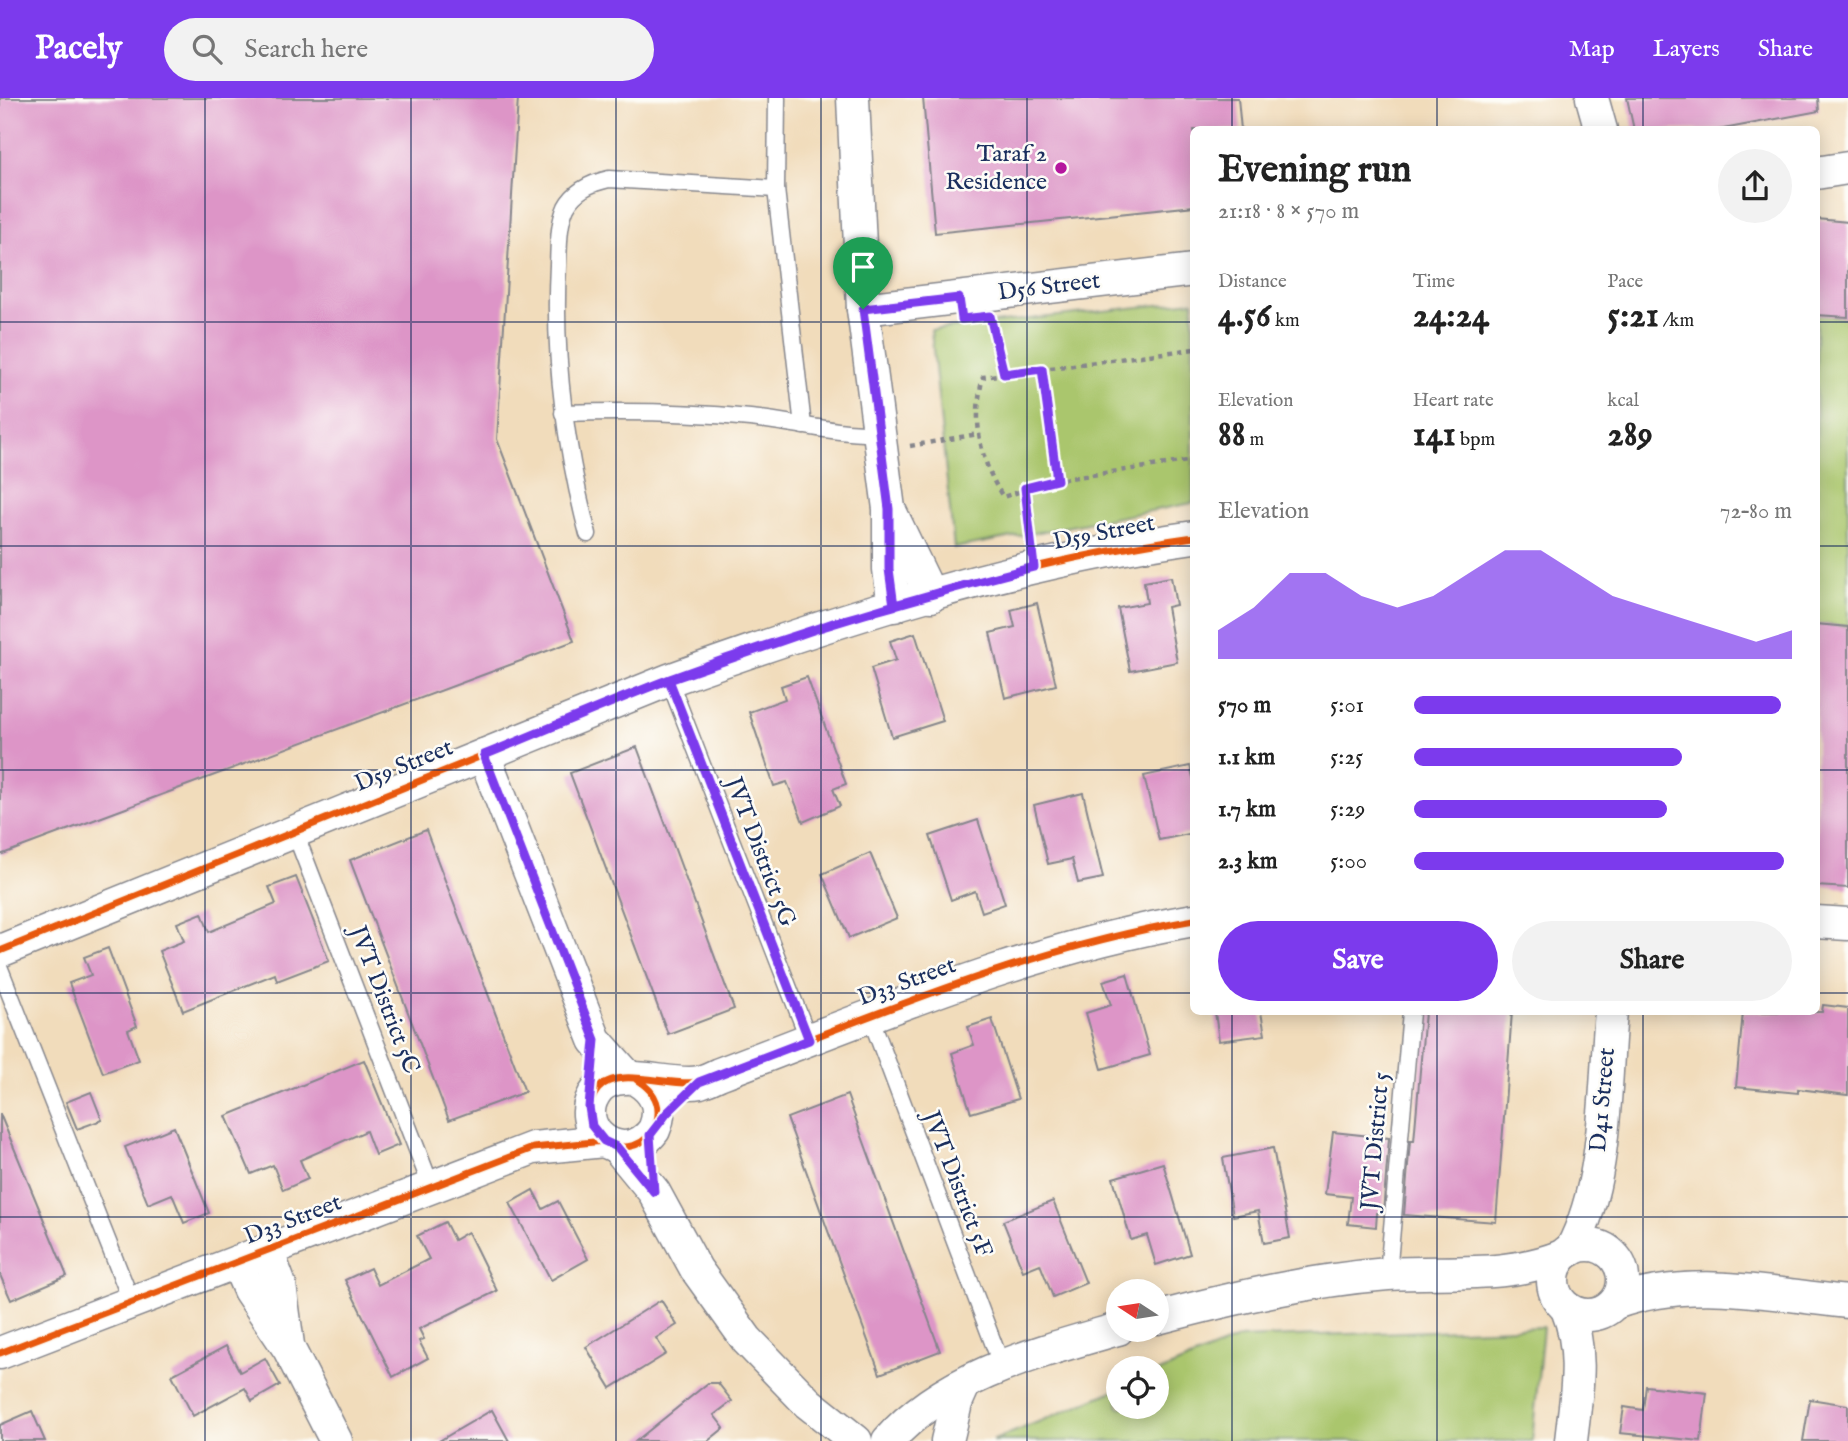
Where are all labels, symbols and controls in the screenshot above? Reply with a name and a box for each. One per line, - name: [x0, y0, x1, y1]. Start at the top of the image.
- search box: [164, 18, 654, 81]
- text: Pacely: [35, 28, 122, 70]
- icon: search: [188, 30, 226, 68]
- text: Search here: [244, 33, 368, 66]
- text: Map: [1569, 34, 1615, 65]
- text: Layers: [1653, 34, 1720, 65]
- text: Share: [1758, 34, 1813, 65]
- place label: Taraf 2 Residence: [945, 139, 1047, 198]
- text: Evening run: [1218, 147, 1412, 195]
- button: share: [1718, 149, 1792, 223]
- marker: Taraf 2 Residence: [1053, 160, 1069, 176]
- text: 21:18 · 8 × 570 m: [1218, 197, 1359, 226]
- pin: [833, 237, 893, 309]
- icon: arrive: [844, 248, 882, 286]
- street label: D56 Street: [996, 265, 1102, 309]
- text: Distance: [1218, 270, 1287, 294]
- text: Time: [1413, 270, 1455, 294]
- text: Pace: [1607, 270, 1643, 294]
- text: 4.56: [1218, 294, 1271, 339]
- text: 24:24: [1413, 294, 1489, 339]
- text: 5:21: [1607, 294, 1659, 339]
- text: km: [1271, 309, 1300, 333]
- text: /km: [1659, 309, 1694, 333]
- text: Elevation: [1218, 389, 1293, 413]
- text: Heart rate: [1413, 389, 1494, 413]
- text: kcal: [1607, 389, 1639, 413]
- text: 88: [1218, 413, 1245, 458]
- text: 141: [1413, 413, 1456, 458]
- text: 289: [1607, 413, 1653, 458]
- text: m: [1245, 428, 1264, 452]
- text: bpm: [1456, 428, 1495, 452]
- text: Elevation: [1218, 497, 1309, 526]
- text: 72–80 m: [1720, 497, 1792, 526]
- street label: D59 Street: [1050, 508, 1158, 558]
- text: 570 m: [1218, 691, 1271, 720]
- text: 5:01: [1330, 691, 1364, 720]
- street label: D59 Street: [350, 732, 458, 800]
- text: 1.1 km: [1218, 743, 1275, 772]
- text: 5:25: [1330, 743, 1363, 772]
- street label: JVT District 5G: [716, 770, 803, 931]
- text: 1.7 km: [1218, 795, 1276, 824]
- text: 5:29: [1330, 795, 1365, 824]
- text: 2.3 km: [1218, 847, 1277, 876]
- text: 5:00: [1330, 847, 1367, 876]
- street label: JVT District 5C: [341, 919, 426, 1078]
- button: Save: [1218, 921, 1498, 1001]
- button: Share: [1512, 921, 1792, 1001]
- street label: D33 Street: [854, 950, 960, 1014]
- street label: D41 Street: [1583, 1046, 1623, 1154]
- street label: JVT District 5: [1354, 1070, 1398, 1214]
- street label: JVT District 5F: [914, 1104, 999, 1261]
- street label: D33 Street: [240, 1187, 346, 1253]
- north arrow: [1106, 1279, 1169, 1342]
- map controls: [1106, 1279, 1169, 1419]
- button: locate: [1106, 1356, 1169, 1419]

